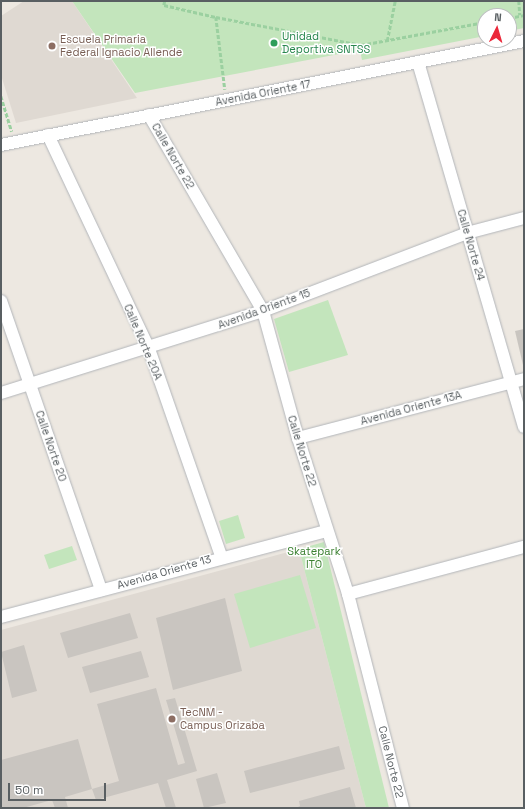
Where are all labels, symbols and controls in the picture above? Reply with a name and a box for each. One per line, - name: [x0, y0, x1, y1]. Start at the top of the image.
- north arrow: [477, 8, 517, 48]
- text: N: [494, 10, 502, 24]
- place label: Unidad Deportiva SNTSS: [282, 30, 370, 56]
- place label: Escuela Primaria Federal Ignacio Allende: [60, 33, 183, 59]
- marker: Unidad Deportiva SNTSS: [269, 38, 279, 48]
- marker: Escuela Primaria Federal Ignacio Allende: [47, 41, 57, 51]
- street label: Avenida Oriente 17: [214, 77, 312, 109]
- street label: Calle Norte 22: [149, 121, 197, 191]
- street label: Calle Norte 24: [454, 208, 488, 282]
- street label: Avenida Oriente 15: [216, 286, 312, 332]
- street label: Calle Norte 20A: [121, 302, 165, 382]
- street label: Avenida Oriente 13A: [359, 388, 463, 428]
- street label: Calle Norte 20: [33, 409, 69, 483]
- street label: Calle Norte 22: [285, 414, 319, 488]
- park label: Skatepark ITO: [287, 545, 341, 571]
- street label: Avenida Oriente 13: [115, 552, 213, 592]
- place label: TecNM - Campus Orizaba: [180, 706, 265, 732]
- marker: TecNM - Campus Orizaba: [167, 714, 177, 724]
- street label: Calle Norte 22: [376, 725, 406, 799]
- scale bar: [10, 775, 108, 801]
- text: 50 m: [15, 782, 43, 798]

